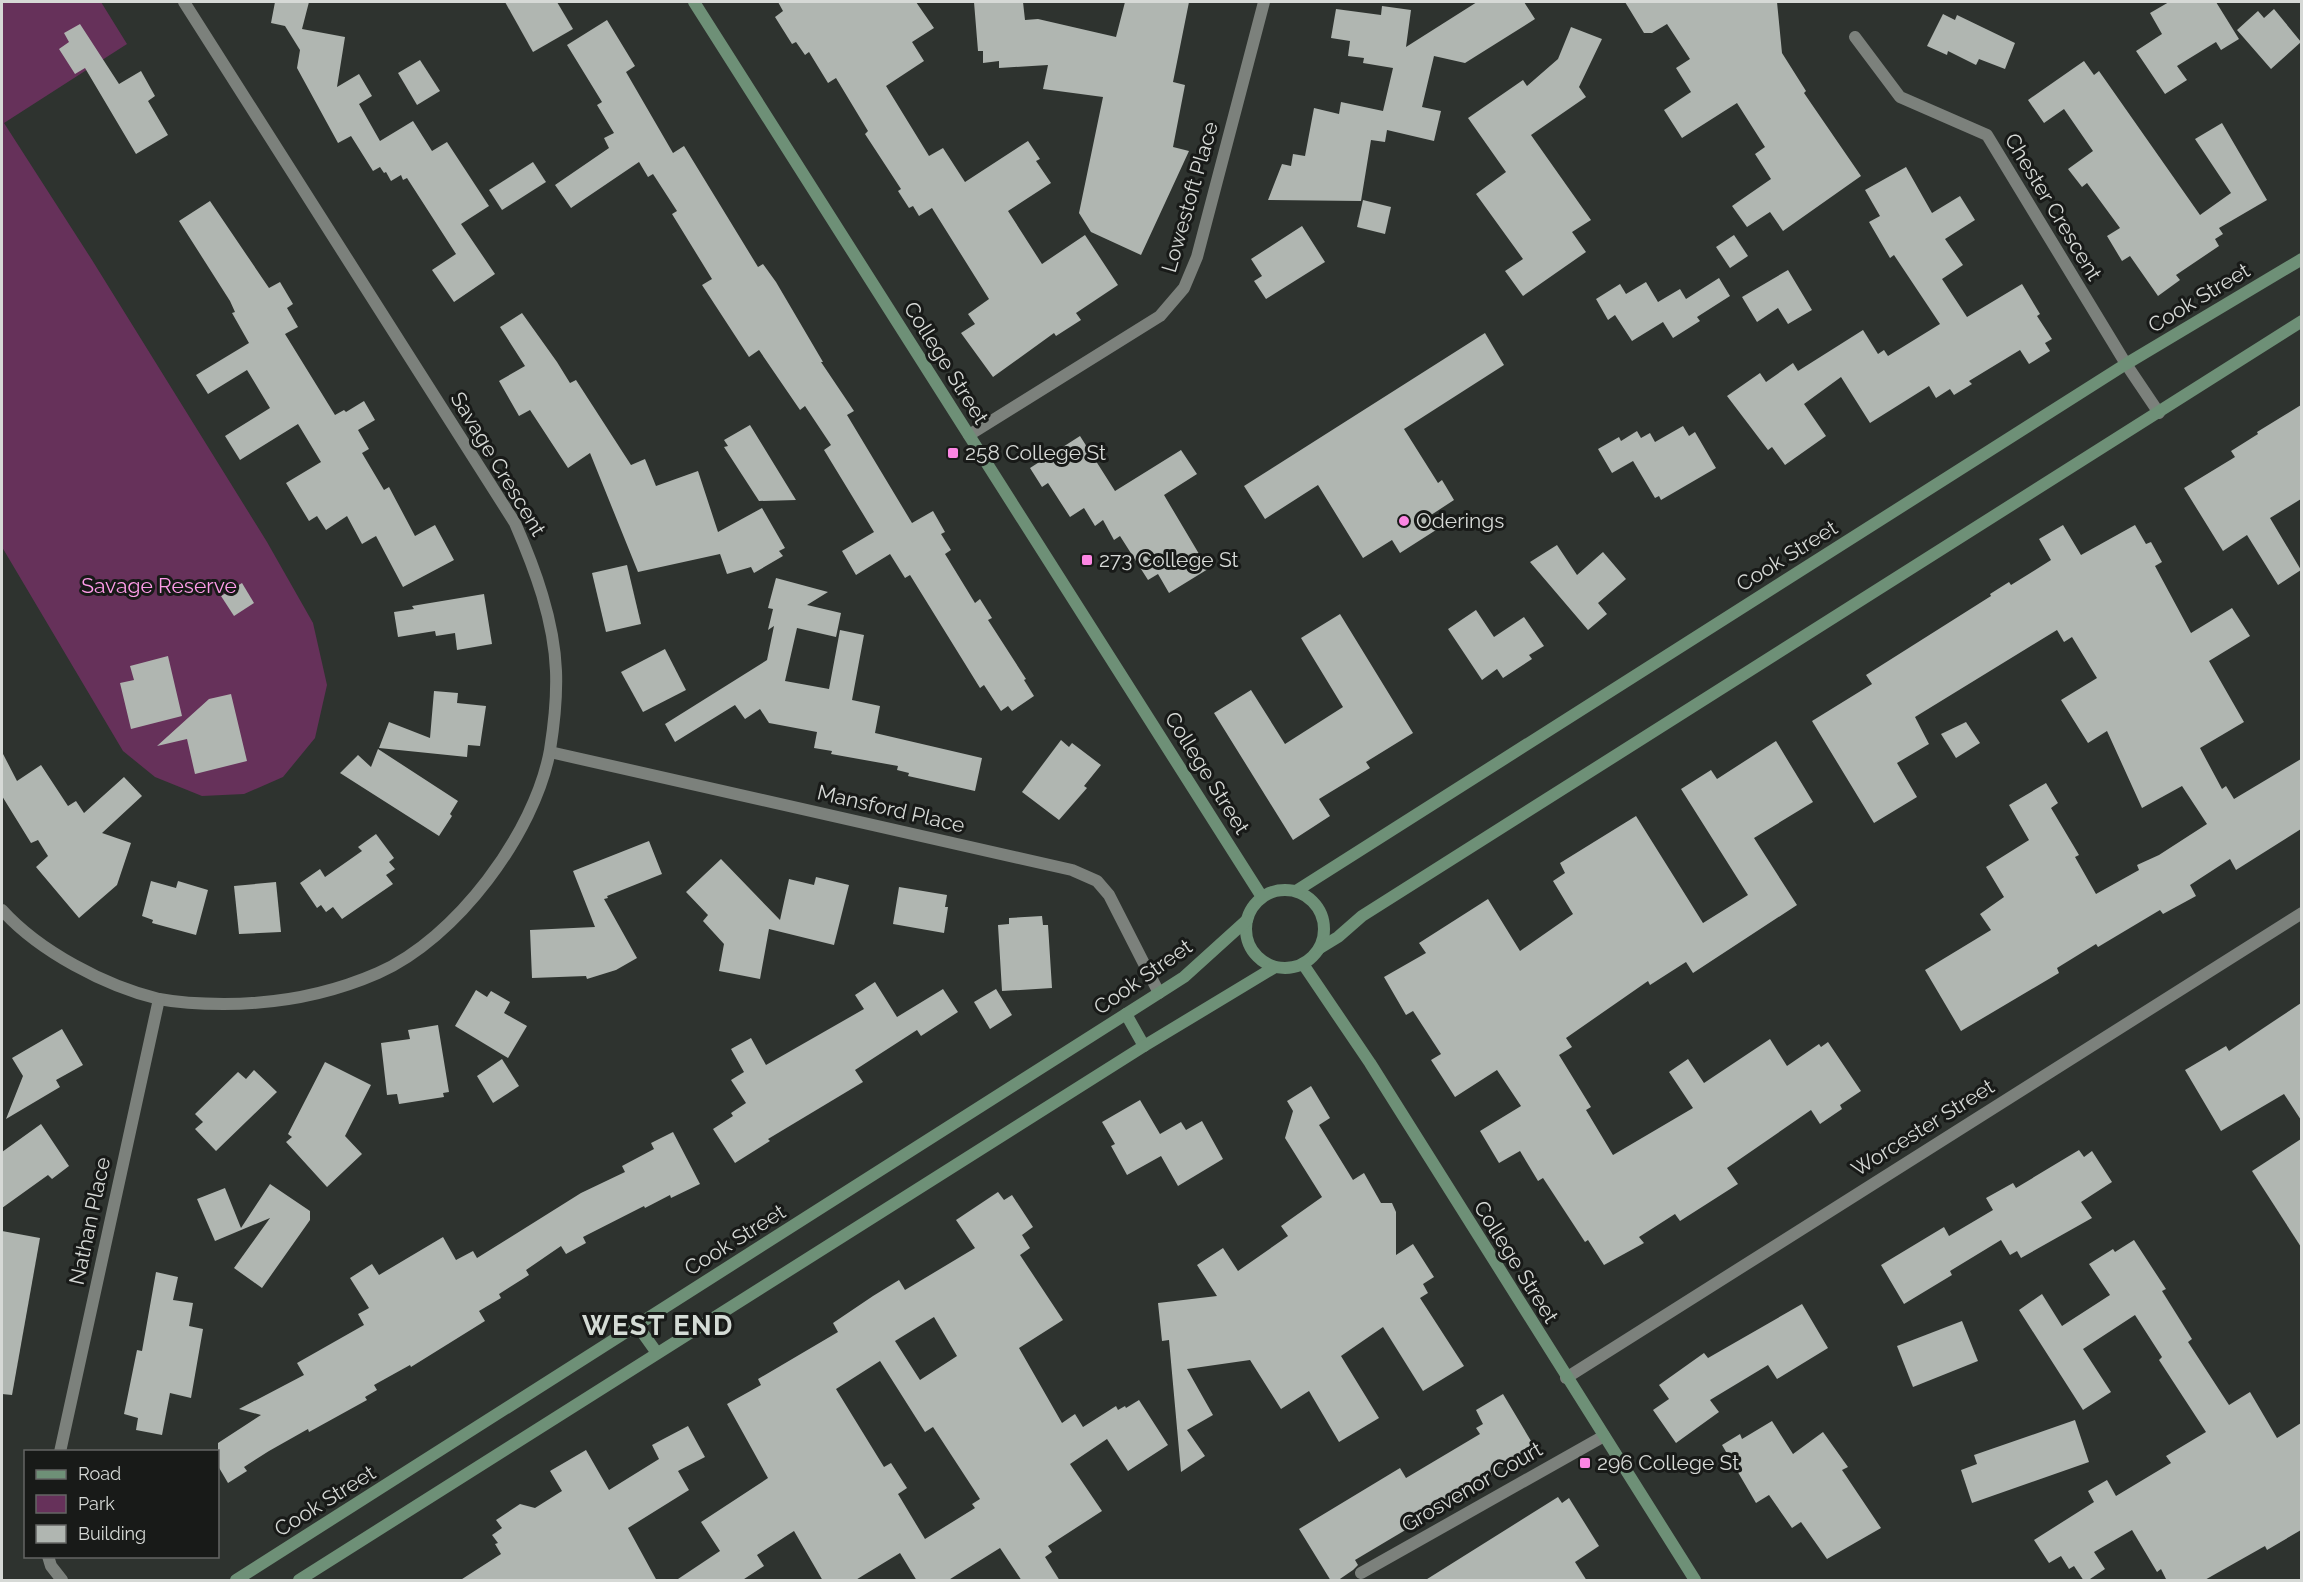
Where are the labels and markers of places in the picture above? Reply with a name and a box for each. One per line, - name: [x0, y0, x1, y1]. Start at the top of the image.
- place label: 258 College St: [965, 440, 1106, 465]
- marker: 258 College St: [946, 446, 960, 460]
- place label: Oderings: [1416, 508, 1504, 533]
- marker: Oderings: [1397, 514, 1411, 528]
- place label: 273 College St: [1099, 547, 1239, 572]
- marker: 273 College St: [1080, 553, 1094, 567]
- place label: 296 College St: [1597, 1450, 1739, 1475]
- marker: 296 College St: [1578, 1456, 1592, 1470]

